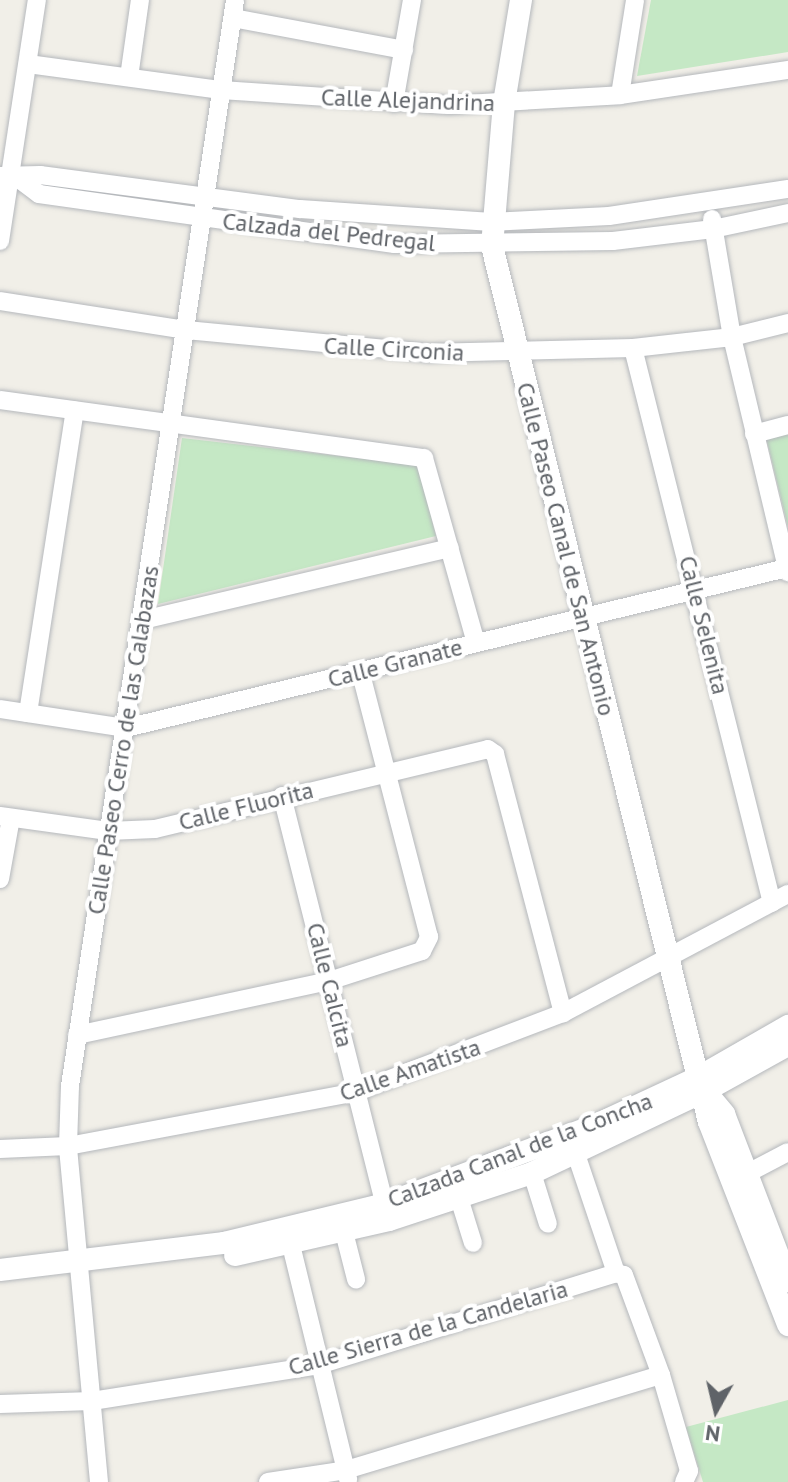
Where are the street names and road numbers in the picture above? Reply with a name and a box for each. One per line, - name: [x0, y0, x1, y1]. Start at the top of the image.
- street label: Calle Alejandrina: [320, 83, 496, 117]
- street label: Calzada del Pedregal: [221, 206, 437, 258]
- street label: Calle Circonia: [323, 331, 465, 367]
- street label: Calle Paseo Canal de San Antonio: [511, 379, 621, 719]
- street label: Calle Selenita: [673, 553, 735, 697]
- street label: Calle Paseo Cerro de las Calabazas: [81, 563, 165, 917]
- street label: Calle Granate: [325, 632, 465, 694]
- street label: Calle Fluorita: [176, 775, 316, 837]
- street label: Calle Calcita: [301, 920, 359, 1050]
- street label: Calle Amatista: [335, 1032, 485, 1108]
- street label: Calzada Canal de la Concha: [384, 1086, 656, 1214]
- street label: Calle Sierra de la Candelaria: [285, 1274, 571, 1382]

